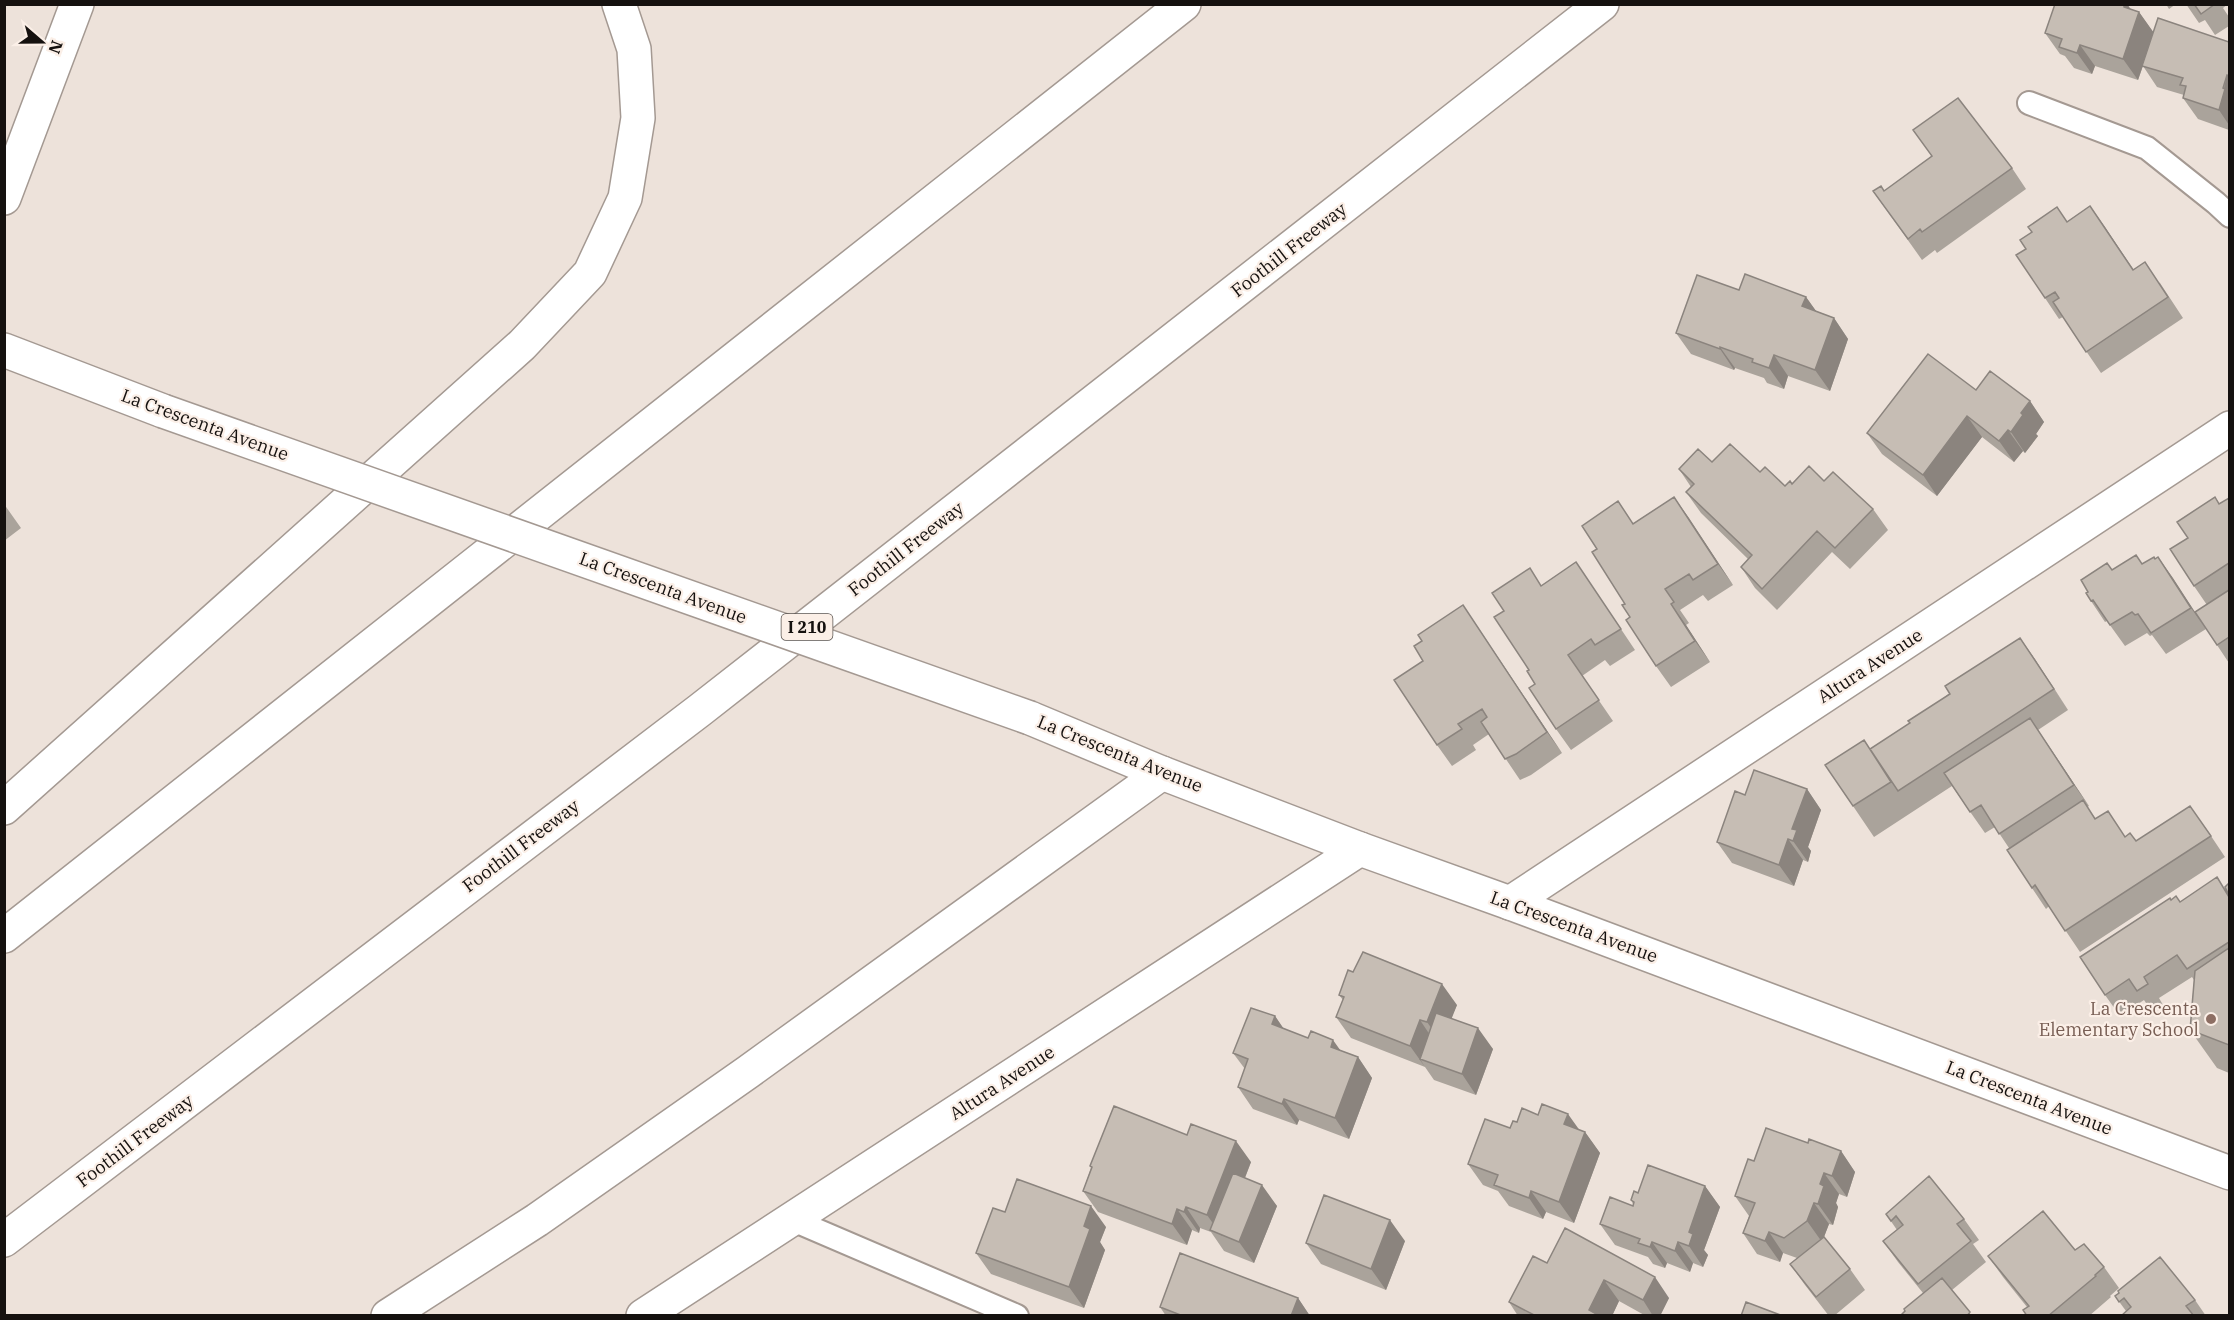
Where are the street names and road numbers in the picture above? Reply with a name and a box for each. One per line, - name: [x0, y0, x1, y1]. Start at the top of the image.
- street label: Foothill Freeway: [1226, 197, 1351, 302]
- street label: La Crescenta Avenue: [118, 384, 292, 466]
- street label: Foothill Freeway: [843, 496, 968, 601]
- street label: La Crescenta Avenue: [576, 547, 750, 629]
- road number: I 210: [782, 614, 832, 640]
- street label: Altura Avenue: [1813, 623, 1926, 708]
- street label: La Crescenta Avenue: [1034, 710, 1206, 797]
- street label: Foothill Freeway: [458, 794, 584, 897]
- street label: La Crescenta Avenue: [1487, 886, 1661, 968]
- street label: Altura Avenue: [945, 1040, 1058, 1125]
- street label: La Crescenta Avenue: [1943, 1055, 2116, 1140]
- street label: Foothill Freeway: [72, 1089, 198, 1192]

